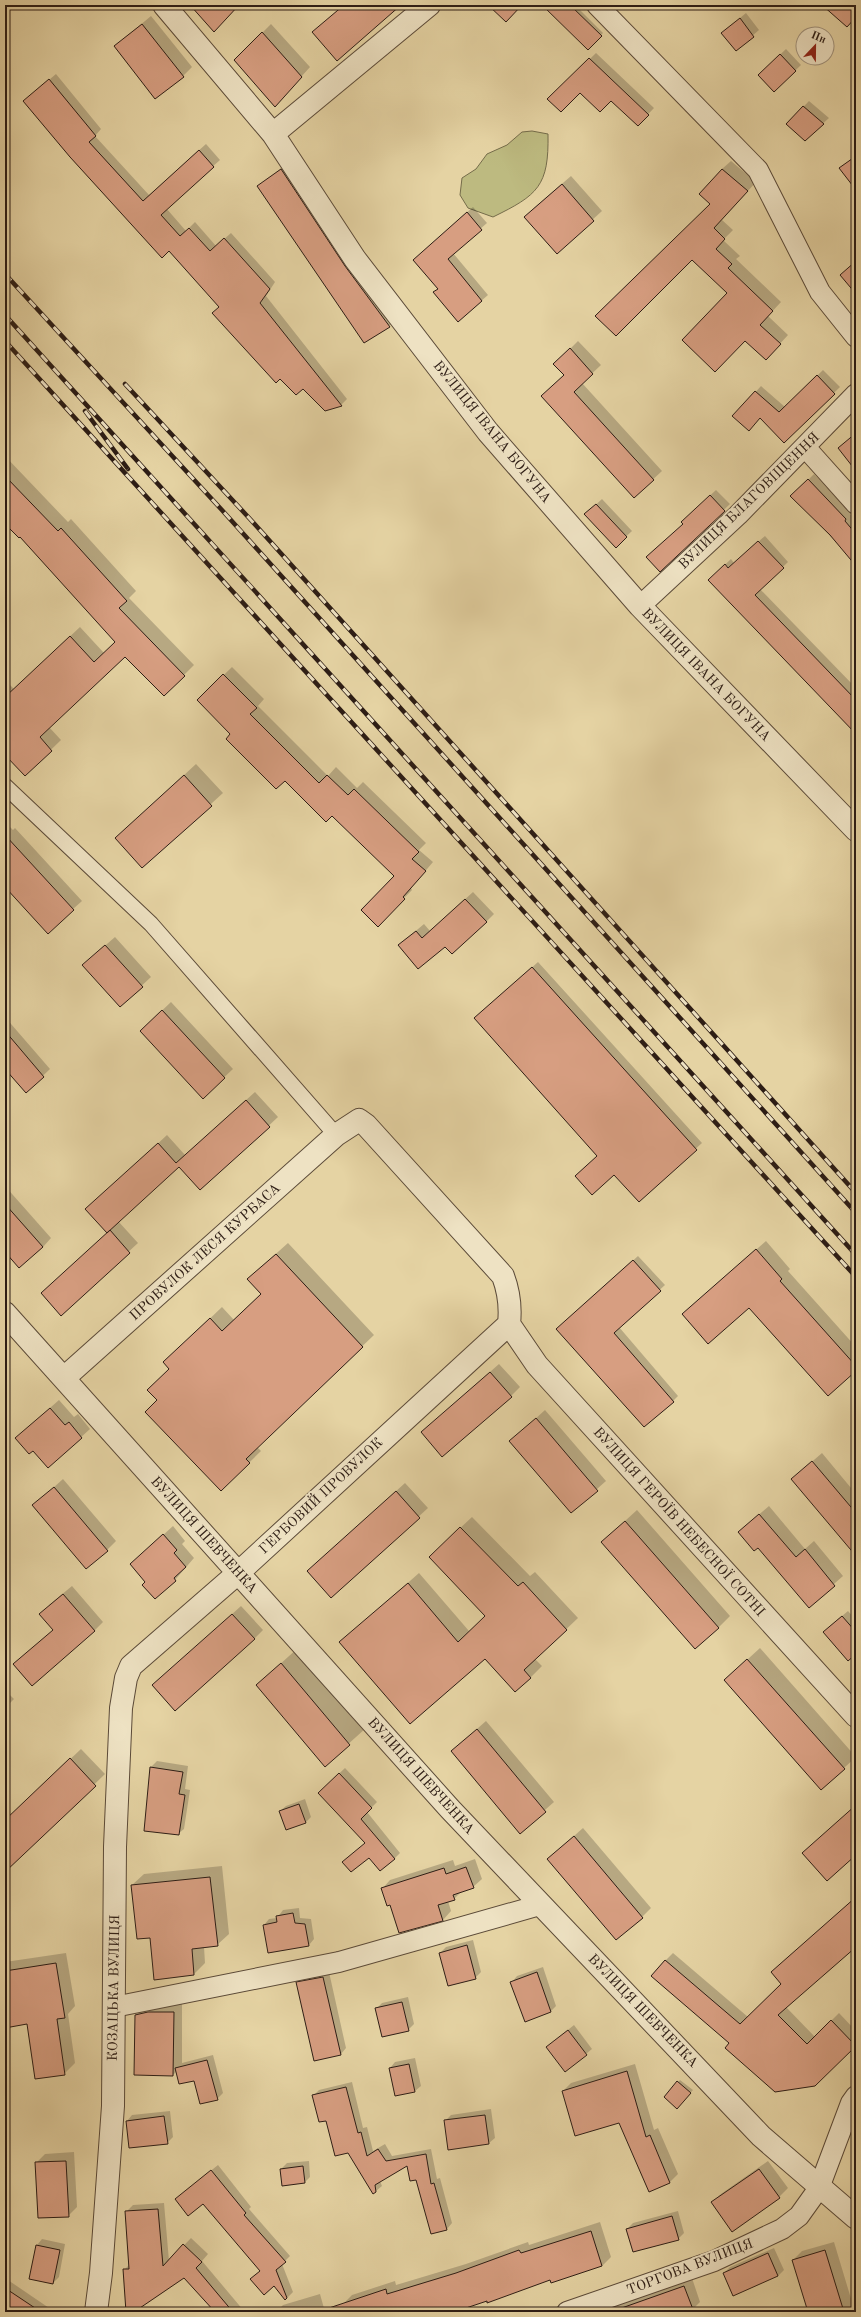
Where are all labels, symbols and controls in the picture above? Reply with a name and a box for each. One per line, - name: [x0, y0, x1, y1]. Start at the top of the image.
- north arrow: [795, 26, 835, 66]
- text: Пн: [809, 30, 827, 46]
- street label: ВУЛИЦЯ ІВАНА БОГУНА: [430, 358, 554, 506]
- street label: ВУЛИЦЯ БЛАГОВІЩЕННЯ: [676, 430, 822, 572]
- street label: ВУЛИЦЯ ІВАНА БОГУНА: [639, 606, 773, 744]
- street label: ПРОВУЛОК ЛЕСЯ КУРБАСА: [127, 1181, 283, 1323]
- street label: ВУЛИЦЯ ГЕРОЇВ НЕБЕСНОЇ СОТНІ: [591, 1423, 770, 1619]
- street label: ГЕРБОВИЙ ПРОВУЛОК: [254, 1432, 385, 1557]
- street label: ВУЛИЦЯ ШЕВЧЕНКА: [148, 1474, 260, 1596]
- street label: ВУЛИЦЯ ШЕВЧЕНКА: [365, 1715, 477, 1837]
- street label: КОЗАЦЬКА ВУЛИЦЯ: [106, 1915, 122, 2061]
- street label: ВУЛИЦЯ ШЕВЧЕНКА: [585, 1952, 701, 2071]
- street label: ТОРГОВА ВУЛИЦЯ: [625, 2236, 755, 2298]

